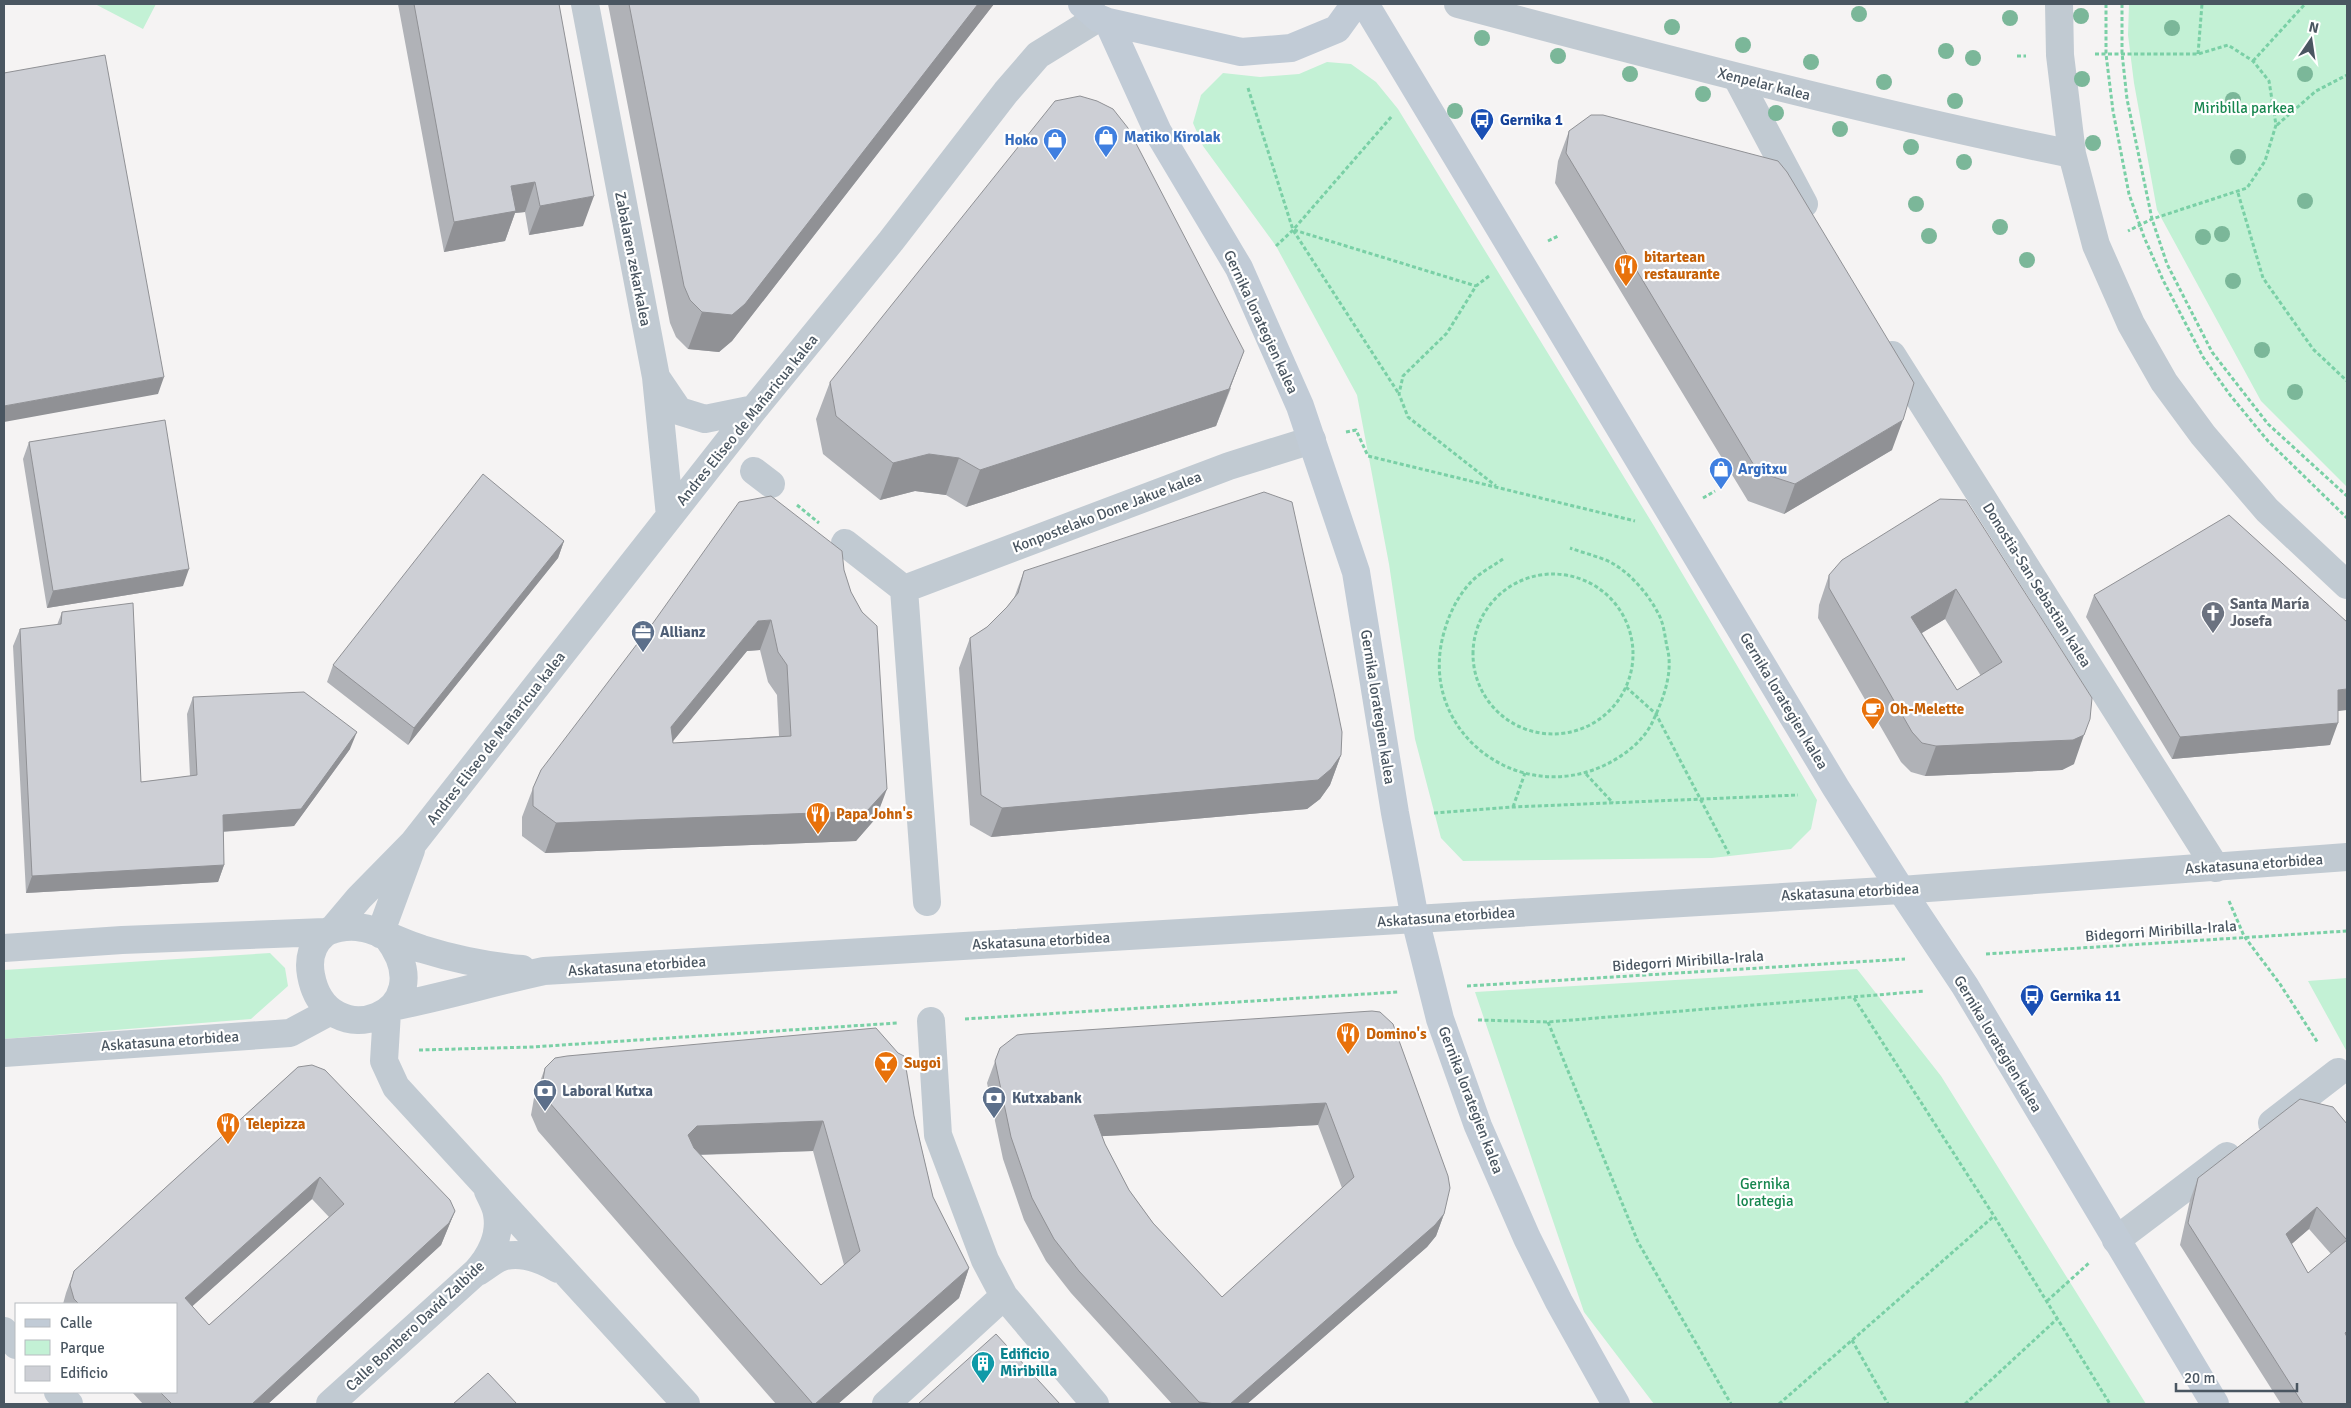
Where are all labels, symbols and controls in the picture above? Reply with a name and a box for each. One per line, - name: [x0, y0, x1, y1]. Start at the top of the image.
- north arrow: [2286, 15, 2336, 65]
- text: N: [2307, 18, 2320, 37]
- street label: Xenpelar kalea: [1716, 64, 1812, 104]
- park label: Miribilla parkea: [2194, 99, 2295, 117]
- bus stop icon: Gernika 1: [1469, 107, 1495, 141]
- place label: Gernika 1: [1500, 111, 1563, 129]
- shop icon: Matiko Kirolak: [1093, 124, 1119, 158]
- shop icon: Hoko: [1042, 127, 1068, 161]
- place label: Matiko Kirolak: [1124, 128, 1221, 146]
- place label: Hoko: [1004, 131, 1038, 149]
- street label: Zabalaren zekarkalea: [611, 190, 655, 328]
- street label: Gernika lorategien kalea: [1220, 247, 1302, 397]
- place label: bitartean restaurante: [1644, 248, 1720, 283]
- restaurant icon: bitartean restaurante: [1613, 253, 1639, 287]
- street label: Andres Eliseo de Mañaricua kalea: [672, 331, 822, 509]
- shop icon: Argitxu: [1708, 456, 1734, 490]
- place label: Argitxu: [1738, 460, 1787, 478]
- street label: Konpostelako Done Jakue kalea: [1010, 468, 1204, 556]
- street label: Donostia-San Sebastian kalea: [1979, 499, 2095, 671]
- place label: Santa María Josefa: [2230, 595, 2310, 630]
- church icon: Santa María Josefa: [2200, 600, 2226, 634]
- office icon: Allianz: [630, 619, 656, 653]
- place label: Allianz: [660, 623, 706, 641]
- street label: Gernika lorategien kalea: [1357, 628, 1399, 786]
- street label: Gernika lorategien kalea: [1736, 629, 1832, 773]
- street label: Andres Eliseo de Mañaricua kalea: [423, 648, 569, 828]
- cafe icon: Oh-Melette: [1860, 696, 1886, 730]
- place label: Oh-Melette: [1890, 700, 1964, 718]
- restaurant icon: Papa John's: [805, 801, 831, 835]
- place label: Papa John's: [836, 805, 913, 823]
- street label: Askatasuna etorbidea: [2184, 850, 2324, 878]
- street label: Askatasuna etorbidea: [1780, 879, 1920, 905]
- street label: Askatasuna etorbidea: [1376, 903, 1516, 931]
- street label: Bidegorri Miribilla-Irala: [2085, 917, 2237, 945]
- street label: Askatasuna etorbidea: [971, 928, 1111, 954]
- street label: Bidegorri Miribilla-Irala: [1612, 947, 1764, 975]
- street label: Askatasuna etorbidea: [567, 952, 707, 980]
- street label: Gernika lorategien kalea: [1950, 972, 2046, 1116]
- bus stop icon: Gernika 11: [2019, 983, 2045, 1017]
- place label: Gernika 11: [2050, 987, 2121, 1005]
- restaurant icon: Domino's: [1335, 1021, 1361, 1055]
- street label: Gernika lorategien kalea: [1435, 1024, 1507, 1176]
- place label: Domino's: [1366, 1025, 1427, 1043]
- street label: Askatasuna etorbidea: [100, 1027, 240, 1055]
- bar icon: Sugoi: [873, 1050, 899, 1084]
- place label: Sugoi: [904, 1054, 941, 1072]
- bank icon: Laboral Kutxa: [532, 1078, 558, 1112]
- place label: Laboral Kutxa: [562, 1082, 653, 1100]
- bank icon: Kutxabank: [981, 1085, 1007, 1119]
- place label: Kutxabank: [1012, 1089, 1082, 1107]
- restaurant icon: Telepizza: [215, 1111, 241, 1145]
- place label: Telepizza: [246, 1115, 306, 1133]
- park label: Gernika lorategia: [1736, 1175, 1794, 1210]
- street label: Calle Bombero David Zalbide: [342, 1257, 488, 1395]
- legend: [15, 1303, 178, 1393]
- text: Calle: [60, 1314, 93, 1332]
- text: Parque: [60, 1339, 105, 1357]
- place label: Edificio Miribilla: [1000, 1345, 1057, 1380]
- building icon: Edificio Miribilla: [970, 1350, 996, 1384]
- scale bar: [2176, 1360, 2297, 1392]
- text: Edificio: [60, 1364, 108, 1382]
- text: 20 m: [2184, 1369, 2215, 1387]

